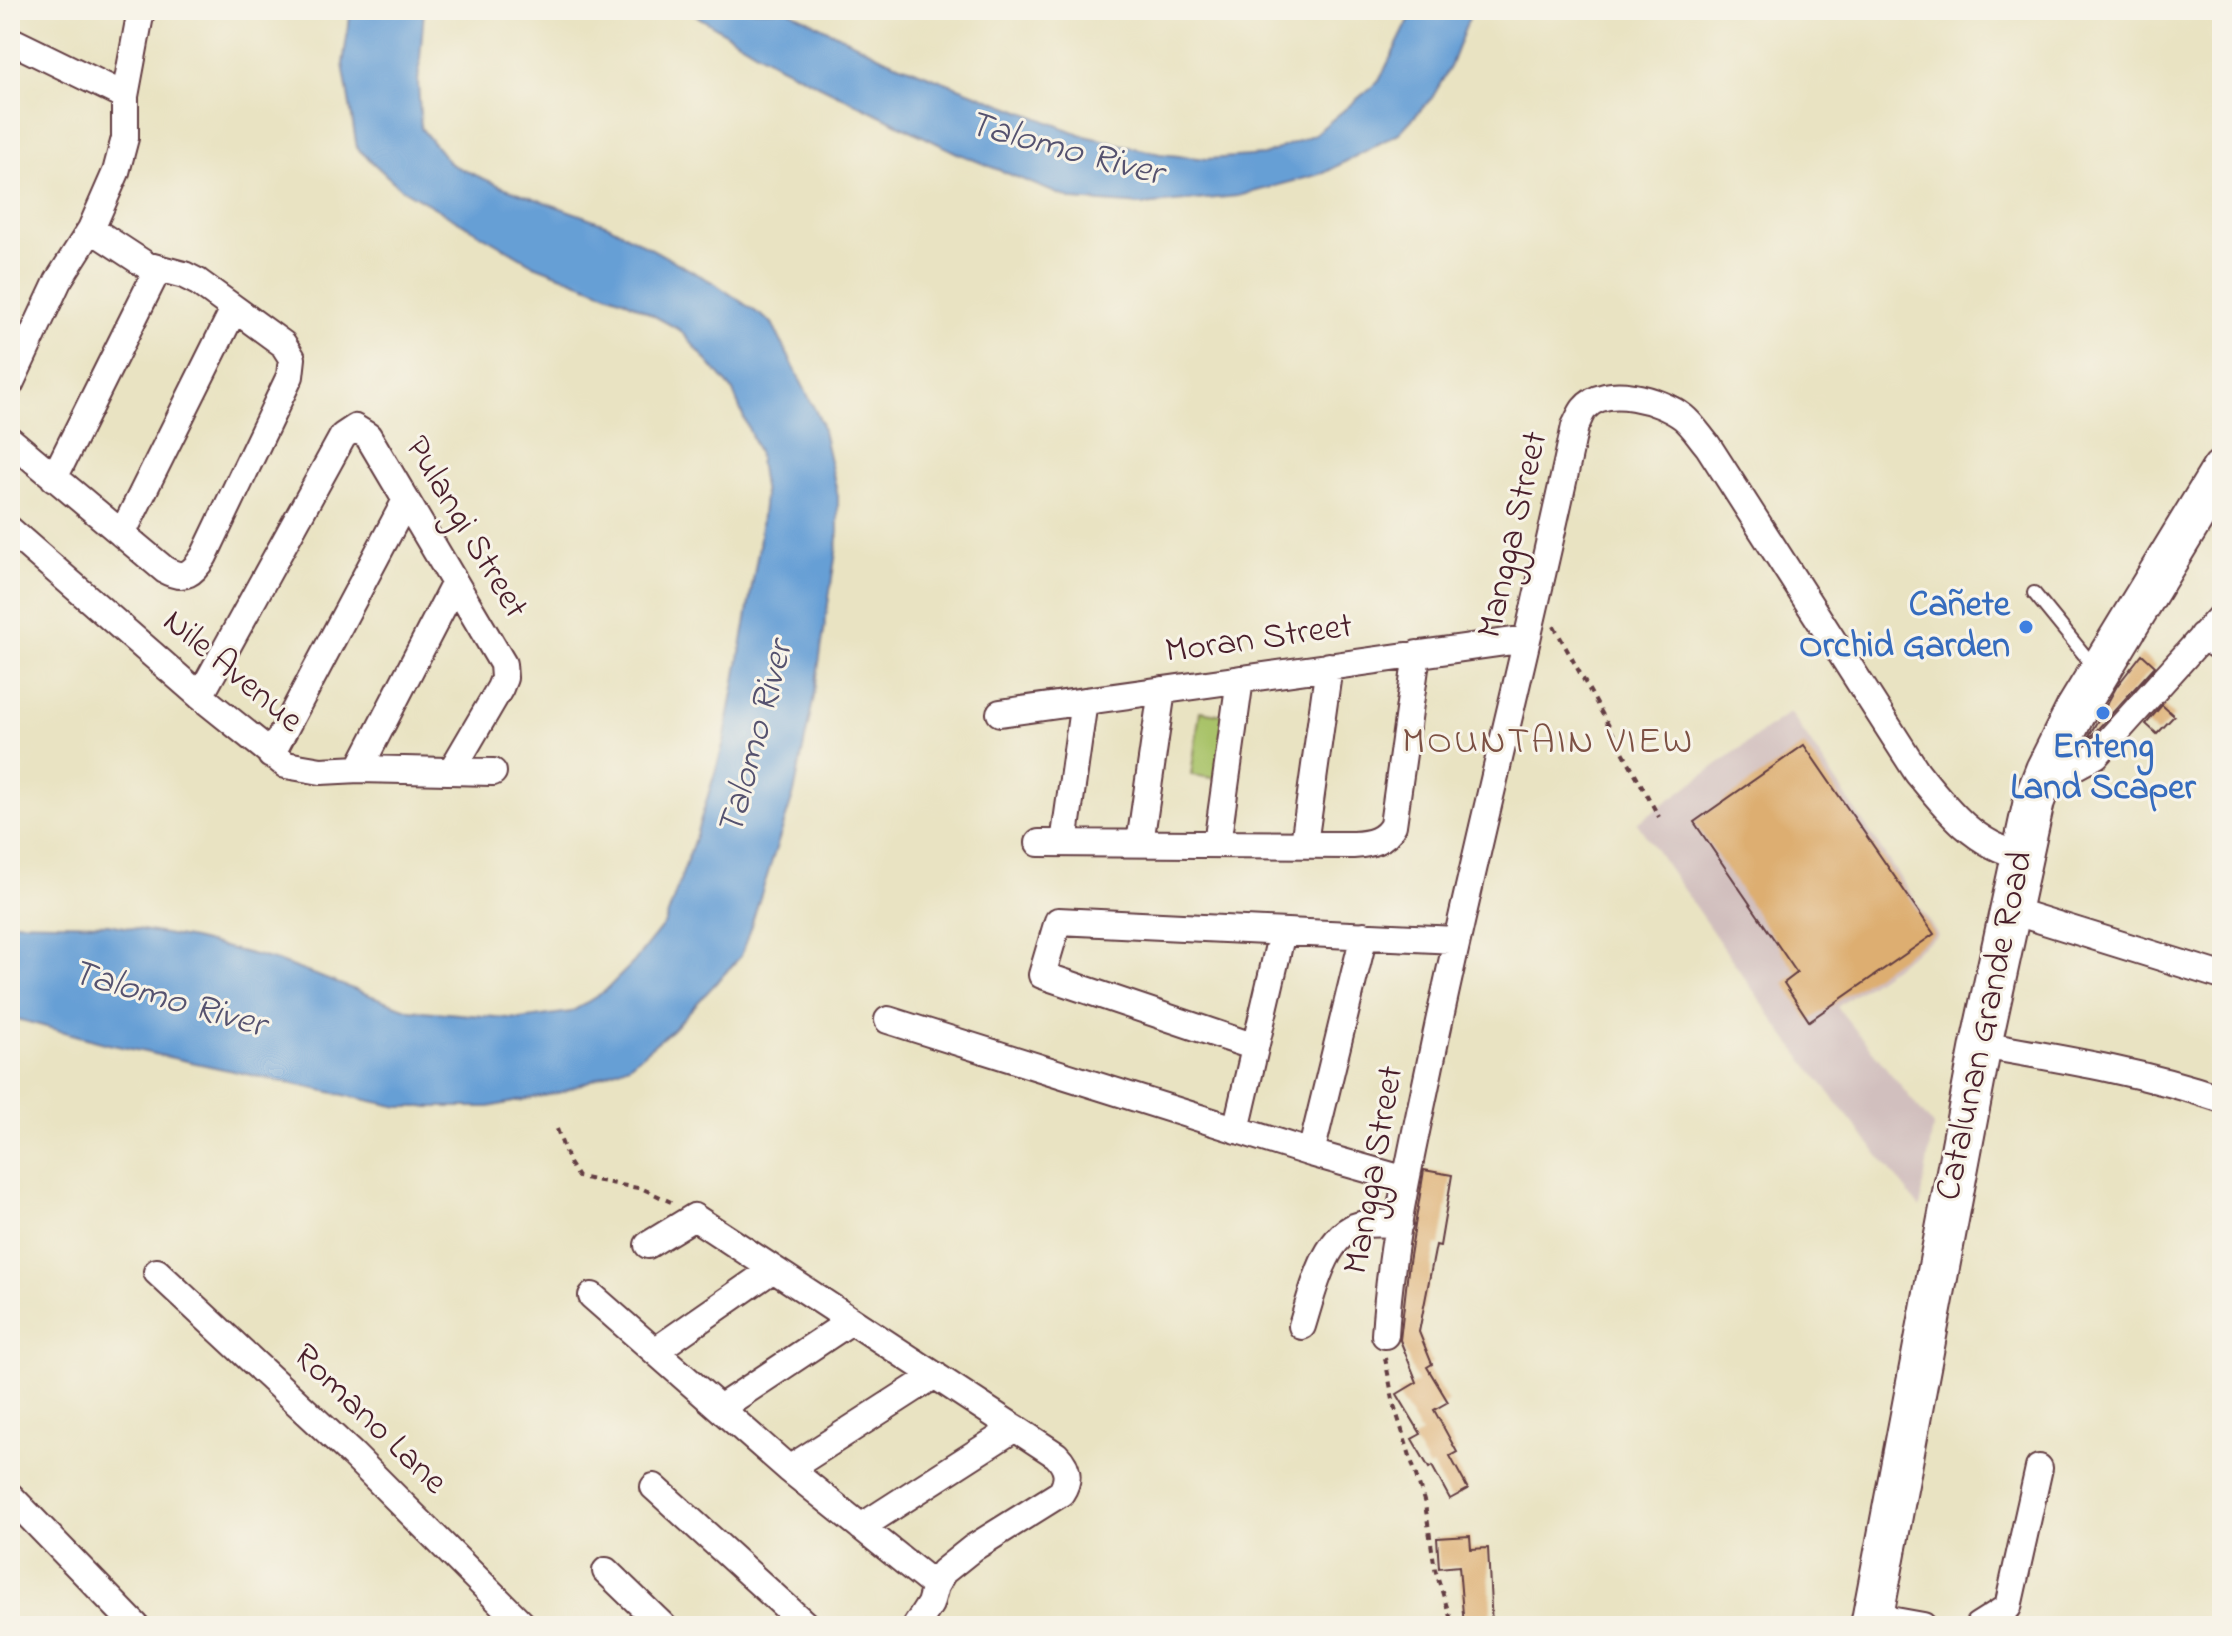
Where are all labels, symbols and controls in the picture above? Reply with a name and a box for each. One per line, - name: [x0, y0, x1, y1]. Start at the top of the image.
- water label: Talomo River: [961, 97, 1173, 204]
- street label: Mangga Street: [1464, 426, 1564, 644]
- street label: Pulangi Street: [390, 427, 540, 629]
- place label: Cañete Orchid Garden: [1799, 580, 2011, 674]
- street label: Nile Avenue: [150, 597, 315, 747]
- street label: Moran Street: [1162, 601, 1356, 679]
- marker: Cañete Orchid Garden: [2017, 618, 2035, 636]
- water label: Talomo River: [704, 631, 811, 843]
- marker: Enteng Land Scaper: [2094, 704, 2112, 722]
- district label: MOUNTAIN VIEW: [1402, 715, 1694, 771]
- place label: Enteng Land Scaper: [2010, 722, 2196, 816]
- street label: Catalunan Grande Road: [1923, 846, 2049, 1206]
- water label: Talomo River: [64, 946, 276, 1056]
- street label: Mangga Street: [1331, 1062, 1419, 1278]
- street label: Romano Lane: [279, 1332, 459, 1508]

